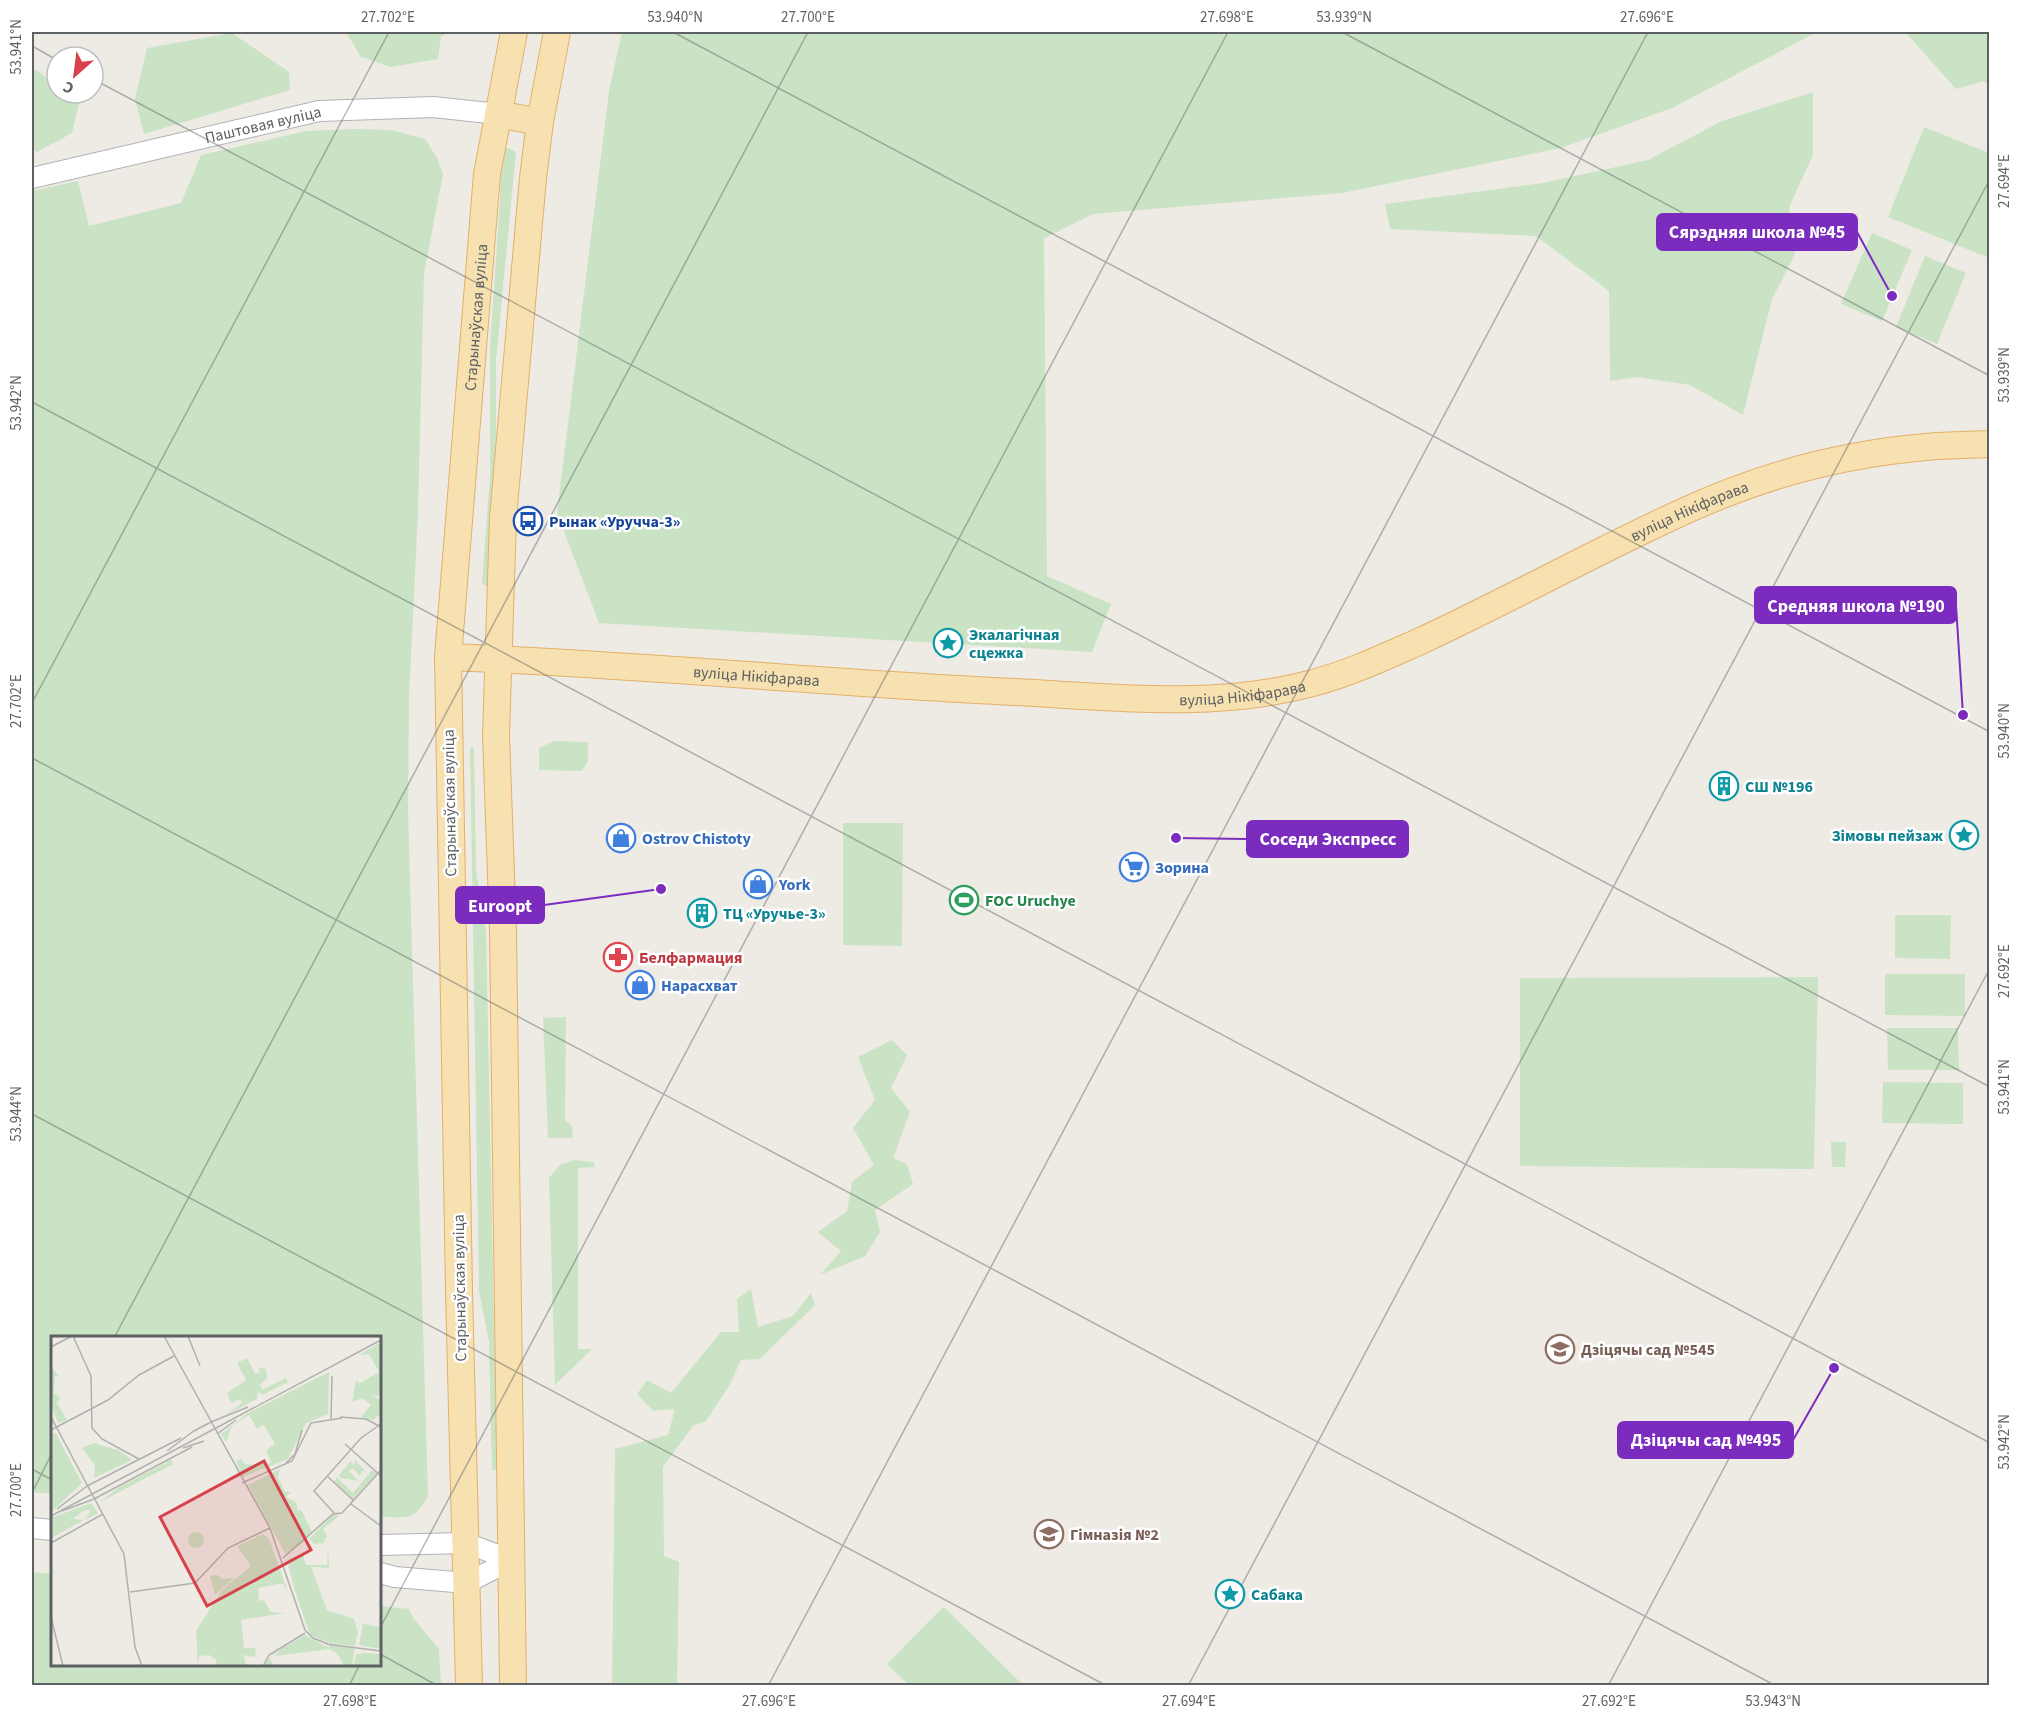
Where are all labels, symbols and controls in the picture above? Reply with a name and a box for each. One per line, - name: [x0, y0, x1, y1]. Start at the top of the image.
- text: 27.702°E: [361, 7, 415, 28]
- text: 53.940°N: [647, 7, 703, 28]
- text: 27.700°E: [781, 7, 835, 28]
- text: 27.698°E: [1200, 7, 1254, 28]
- text: 53.939°N: [1316, 7, 1372, 28]
- text: 27.696°E: [1620, 7, 1674, 28]
- text: 53.941°N: [6, 19, 27, 75]
- north arrow: [45, 45, 105, 105]
- text: С: [59, 75, 78, 99]
- street label: Паштовая вуліца: [203, 101, 323, 149]
- text: 27.694°E: [1994, 154, 2015, 208]
- callout: Сярэдняя школа №45: [1657, 214, 1857, 250]
- text: Сярэдняя школа №45: [1669, 220, 1845, 245]
- street label: Старынаўская вуліца: [460, 243, 493, 392]
- text: 53.939°N: [1994, 347, 2015, 403]
- text: 53.942°N: [6, 375, 27, 431]
- street label: вуліца Нікіфарава: [1627, 476, 1752, 547]
- bus stop icon: Рынак «Уручча-3»: [512, 505, 544, 537]
- place label: Рынак «Уручча-3»: [549, 511, 680, 533]
- callout: Средняя школа №190: [1755, 587, 1956, 623]
- text: Средняя школа №190: [1767, 594, 1945, 619]
- place label: Экалагічная сцежка: [969, 624, 1060, 664]
- place icon: Экалагічная сцежка: [932, 627, 964, 659]
- street label: вуліца Нікіфарава: [692, 661, 820, 692]
- text: 27.702°E: [6, 674, 27, 728]
- street label: вуліца Нікіфарава: [1179, 675, 1308, 711]
- text: 53.940°N: [1994, 703, 2015, 759]
- street label: Старынаўская вуліца: [438, 729, 462, 877]
- building icon: СШ №196: [1708, 770, 1740, 802]
- place label: СШ №196: [1745, 776, 1813, 798]
- place icon: Зімовы пейзаж: [1948, 819, 1980, 851]
- callout: Соседи Экспресс: [1247, 821, 1408, 857]
- shop icon: Ostrov Chistoty: [605, 822, 637, 854]
- place label: Зімовы пейзаж: [1832, 825, 1944, 847]
- text: Соседи Экспресс: [1260, 827, 1397, 852]
- place label: Ostrov Chistoty: [642, 828, 751, 850]
- supermarket icon: Зорина: [1118, 851, 1150, 883]
- place label: Зорина: [1155, 857, 1209, 879]
- shop icon: York: [742, 868, 774, 900]
- place label: York: [778, 874, 811, 896]
- sports icon: FOC Uruchye: [948, 884, 980, 916]
- callout: Euroopt: [456, 887, 544, 923]
- place label: FOC Uruchye: [985, 890, 1076, 912]
- text: Euroopt: [468, 894, 532, 919]
- building icon: ТЦ «Уручье-3»: [686, 897, 718, 929]
- place label: ТЦ «Уручье-3»: [723, 903, 826, 925]
- pharmacy icon: Белфармация: [602, 941, 634, 973]
- text: 27.692°E: [1994, 944, 2015, 998]
- place label: Белфармация: [639, 947, 743, 969]
- shop icon: Нарасхват: [624, 969, 656, 1001]
- place label: Нарасхват: [661, 975, 738, 997]
- text: 53.941°N: [1994, 1059, 2015, 1115]
- text: 53.944°N: [6, 1086, 27, 1142]
- street label: Старынаўская вуліца: [448, 1214, 472, 1362]
- school or university icon: Дзіцячы сад №545: [1544, 1333, 1576, 1365]
- inset map: [51, 1336, 381, 1666]
- place label: Дзіцячы сад №545: [1581, 1339, 1715, 1361]
- text: 53.942°N: [1994, 1414, 2015, 1470]
- callout: Дзіцячы сад №495: [1618, 1422, 1793, 1458]
- text: Дзіцячы сад №495: [1631, 1428, 1781, 1453]
- text: 27.700°E: [6, 1463, 27, 1517]
- school or university icon: Гімназія №2: [1033, 1518, 1065, 1550]
- place label: Гімназія №2: [1070, 1524, 1159, 1546]
- place icon: Сабака: [1214, 1578, 1246, 1610]
- place label: Сабака: [1251, 1584, 1303, 1606]
- text: 27.698°E: [323, 1691, 377, 1712]
- text: 27.696°E: [742, 1691, 796, 1712]
- text: 27.694°E: [1162, 1691, 1216, 1712]
- text: 27.692°E: [1582, 1691, 1636, 1712]
- text: 53.943°N: [1745, 1691, 1801, 1712]

